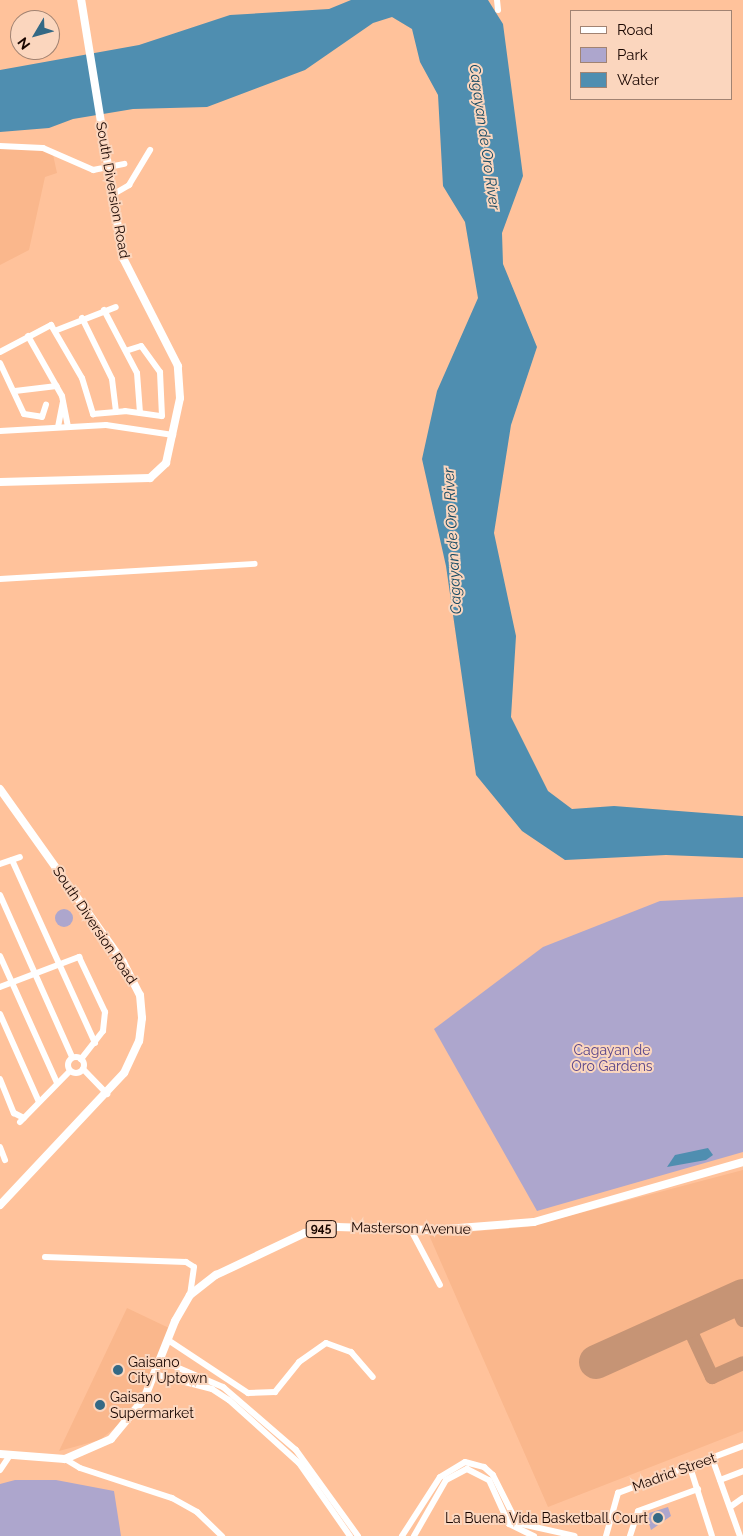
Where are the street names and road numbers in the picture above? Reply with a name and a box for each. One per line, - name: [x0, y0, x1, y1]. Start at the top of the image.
- street label: South Diversion Road: [93, 120, 133, 260]
- street label: South Diversion Road: [49, 863, 141, 987]
- street label: Masterson Avenue: [351, 1219, 471, 1237]
- road number: 945: [305, 1220, 337, 1238]
- street label: Madrid Street: [630, 1449, 718, 1495]

